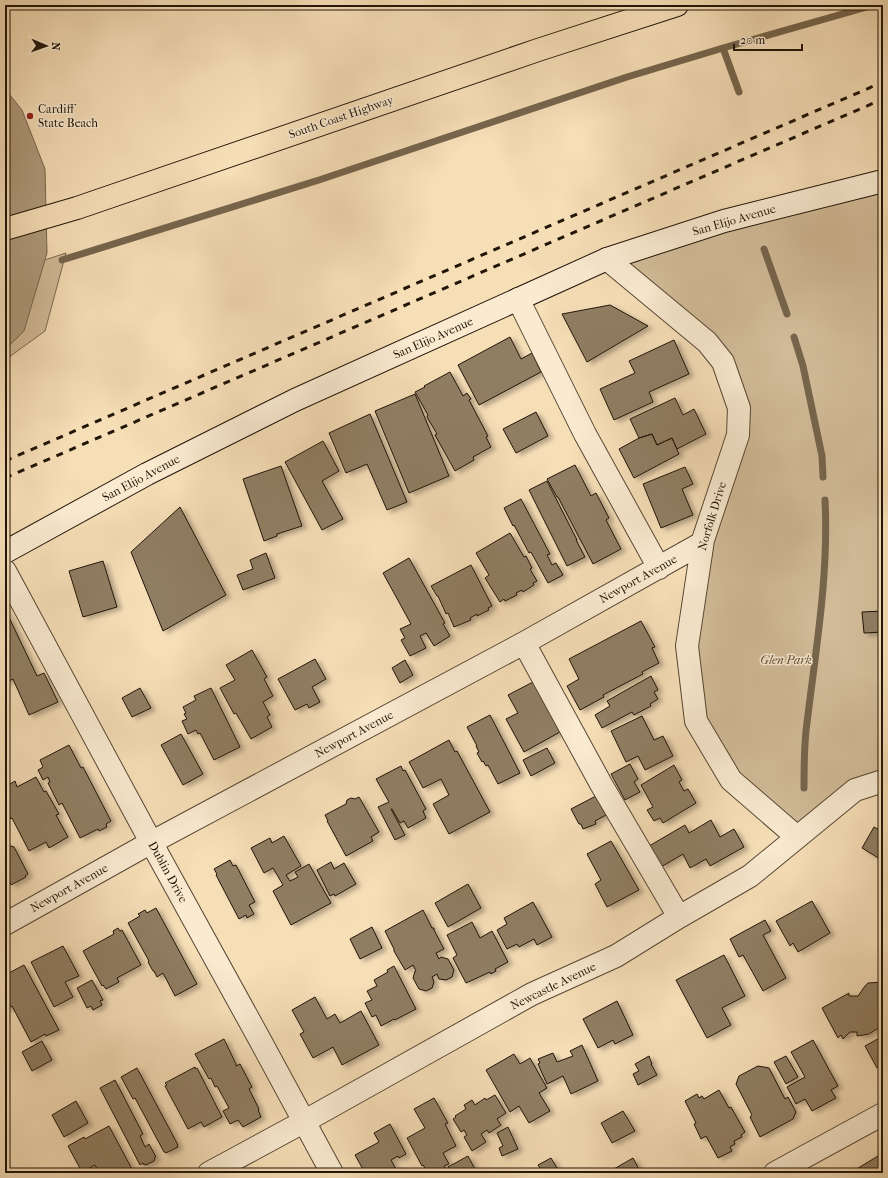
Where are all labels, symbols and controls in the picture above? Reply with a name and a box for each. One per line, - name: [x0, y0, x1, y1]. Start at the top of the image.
- north arrow: [26, 26, 66, 66]
- scale bar: [734, 26, 802, 52]
- text: 20 m: [740, 33, 765, 47]
- text: N: [49, 42, 62, 51]
- street label: South Coast Highway: [287, 92, 396, 142]
- place label: Cardiff State Beach: [38, 102, 98, 130]
- marker: Cardiff State Beach: [25, 111, 35, 121]
- street label: San Elijo Avenue: [691, 201, 777, 239]
- street label: San Elijo Avenue: [391, 314, 475, 362]
- street label: San Elijo Avenue: [100, 452, 182, 504]
- street label: Norfolk Drive: [695, 480, 729, 552]
- street label: Newport Avenue: [597, 552, 679, 606]
- park label: Glen Park: [760, 653, 812, 667]
- street label: Newport Avenue: [312, 707, 396, 761]
- street label: Dublin Drive: [145, 839, 191, 905]
- street label: Newport Avenue: [28, 861, 110, 915]
- street label: Newcastle Avenue: [508, 959, 598, 1013]

